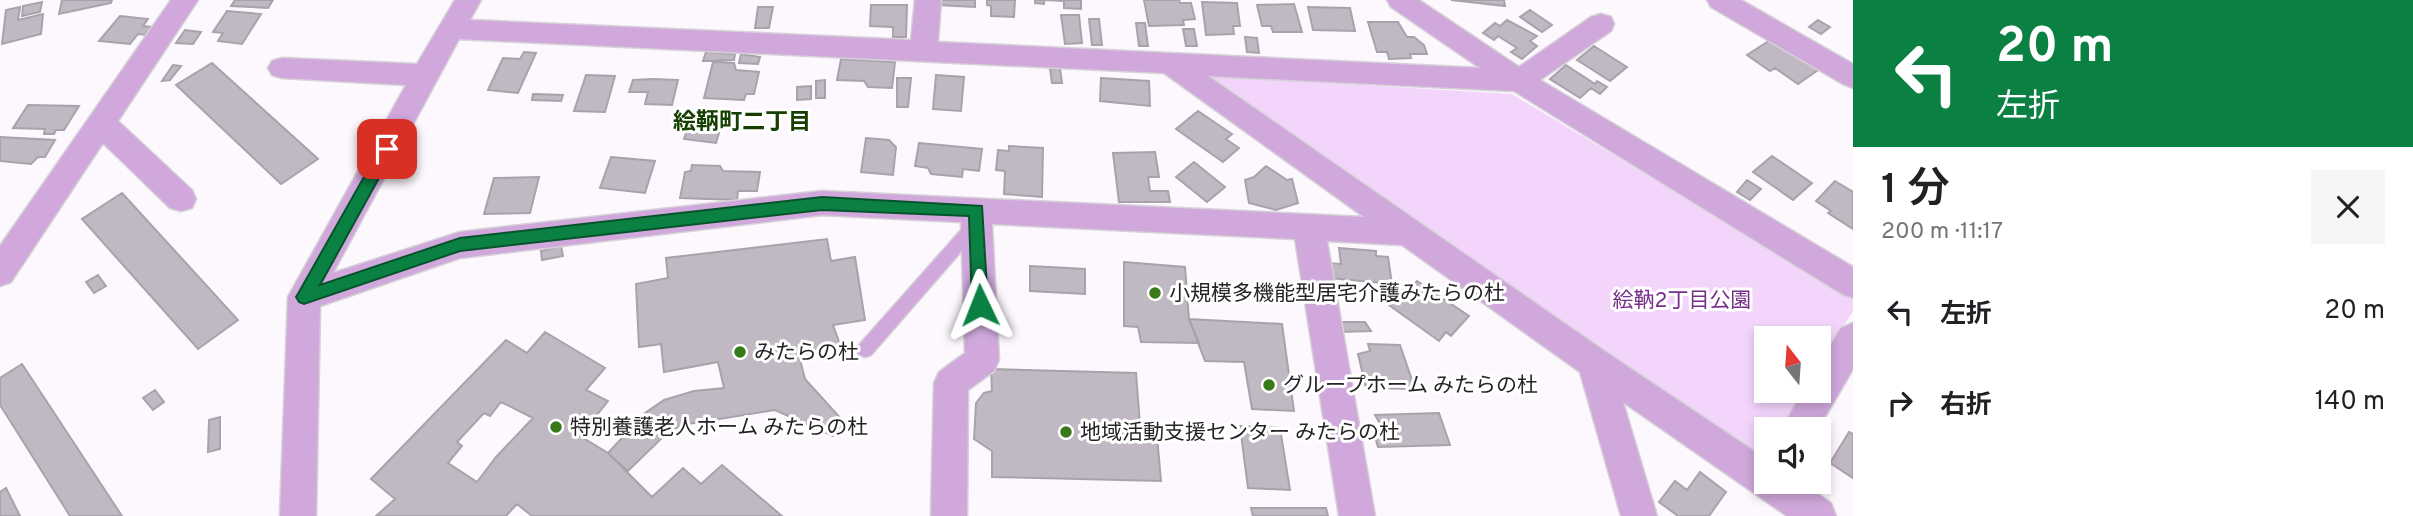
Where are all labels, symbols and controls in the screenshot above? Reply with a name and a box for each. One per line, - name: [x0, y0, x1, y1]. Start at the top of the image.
- text: 20 m: [1996, 18, 2113, 80]
- icon: left: [1881, 28, 1972, 119]
- text: 左折: [1996, 88, 2060, 128]
- district label: 絵鞆町二丁目: [673, 109, 811, 138]
- pin: [357, 119, 417, 179]
- icon: arrive: [368, 130, 406, 168]
- text: 1 分: [1881, 165, 1950, 218]
- button: close: [2311, 170, 2385, 244]
- text: 200 m · 11:17: [1881, 218, 2003, 247]
- position arrow: [943, 268, 1017, 342]
- place label: 小規模多機能型居宅介護みたらの杜: [1169, 281, 1505, 308]
- marker: 小規模多機能型居宅介護みたらの杜: [1147, 285, 1163, 301]
- park label: 絵靹2丁目公園: [1613, 288, 1751, 315]
- icon: left: [1881, 293, 1919, 331]
- text: 20 m: [2324, 295, 2385, 328]
- text: 左折: [1940, 299, 1992, 332]
- north arrow: [1754, 326, 1830, 402]
- map controls: [1754, 326, 1831, 494]
- place label: みたらの杜: [754, 340, 859, 367]
- marker: みたらの杜: [732, 344, 748, 360]
- place label: グループホーム みたらの杜: [1283, 373, 1538, 400]
- marker: グループホーム みたらの杜: [1261, 377, 1277, 393]
- icon: right: [1881, 384, 1919, 422]
- text: 140 m: [2315, 386, 2385, 419]
- text: 右折: [1940, 390, 1992, 423]
- place label: 特別養護老人ホーム みたらの杜: [570, 415, 868, 442]
- button: sound: [1754, 417, 1831, 494]
- marker: 特別養護老人ホーム みたらの杜: [548, 419, 564, 435]
- place label: 地域活動支援センター みたらの杜: [1080, 420, 1400, 447]
- marker: 地域活動支援センター みたらの杜: [1058, 424, 1074, 440]

